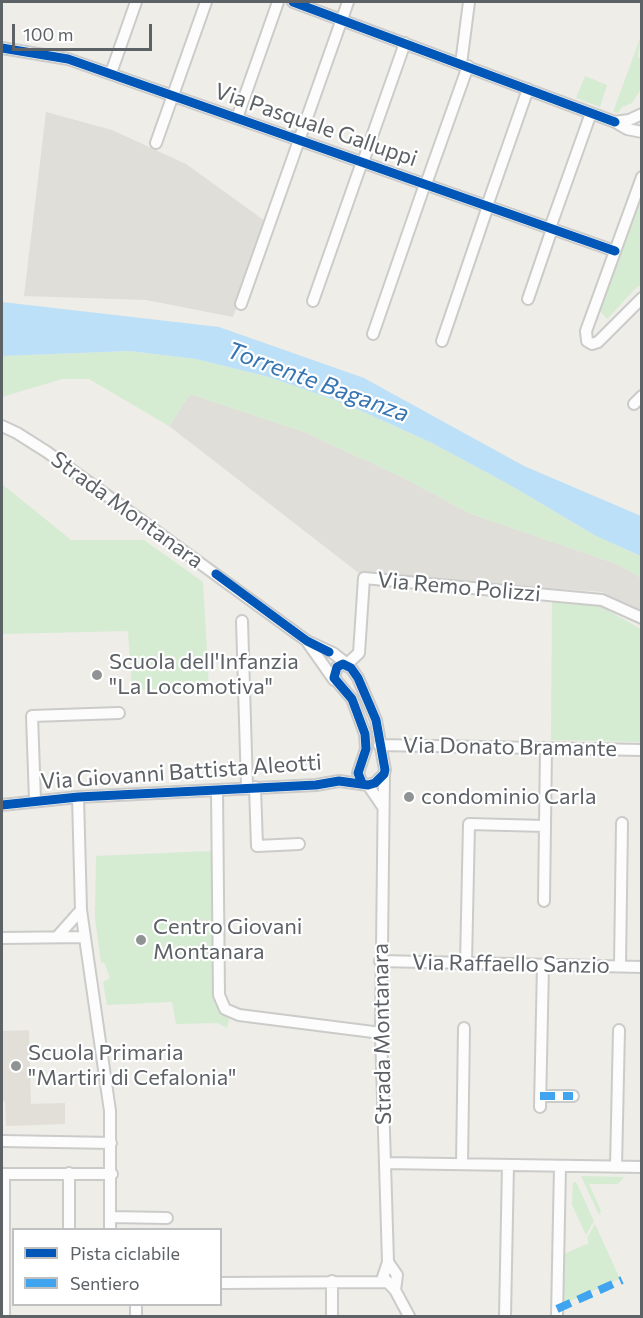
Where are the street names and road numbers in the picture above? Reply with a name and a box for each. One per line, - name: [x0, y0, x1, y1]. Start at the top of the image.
- street label: Via Pasquale Galluppi: [211, 78, 421, 172]
- street label: Strada Montanara: [46, 446, 208, 574]
- street label: Via Remo Polizzi: [376, 567, 542, 607]
- street label: Via Donato Bramante: [403, 732, 617, 762]
- street label: Via Giovanni Battista Aleotti: [40, 749, 322, 795]
- street label: Strada Montanara: [367, 943, 397, 1125]
- street label: Via Raffaello Sanzio: [412, 949, 610, 979]

